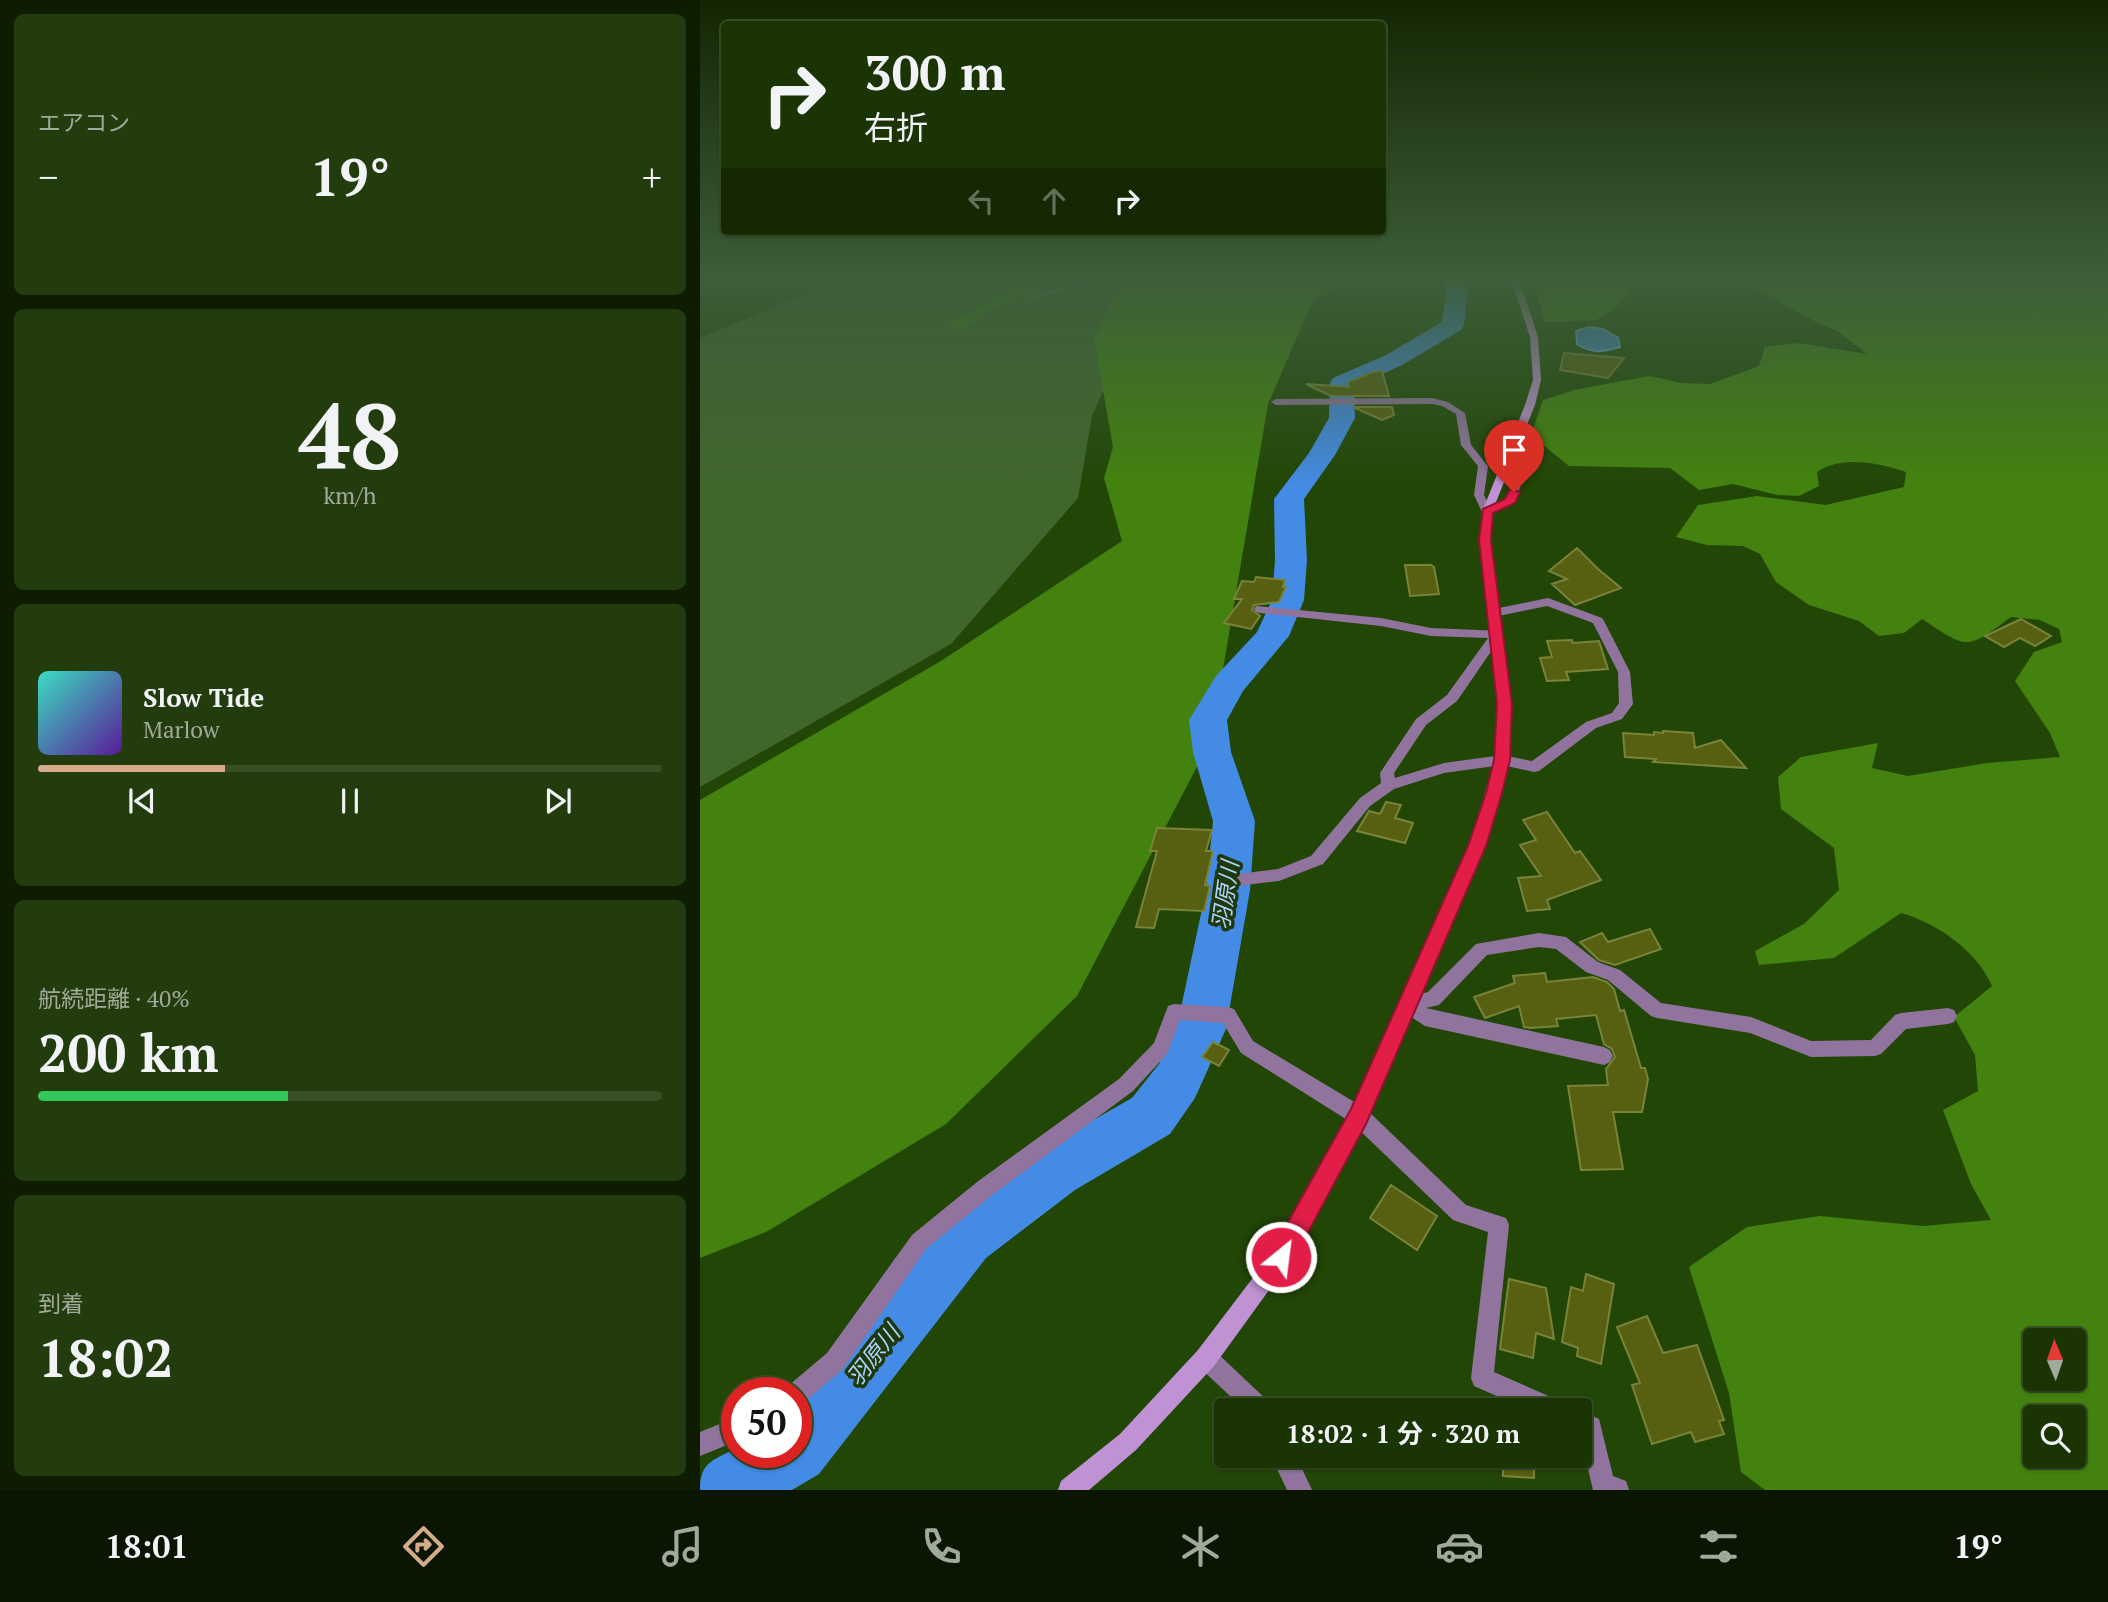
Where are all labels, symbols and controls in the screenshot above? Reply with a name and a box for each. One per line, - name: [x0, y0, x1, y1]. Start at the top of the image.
- text: 300 m: [864, 39, 1006, 104]
- icon: right: [749, 49, 840, 140]
- text: 右折: [864, 106, 928, 148]
- text: エアコン: [38, 107, 130, 138]
- text: 19°: [310, 142, 390, 211]
- text: −: [38, 152, 58, 202]
- text: +: [642, 152, 662, 202]
- icon: left: [962, 182, 1000, 220]
- icon: ahead: [1035, 182, 1073, 220]
- icon: right: [1108, 182, 1146, 220]
- text: 48: [299, 374, 401, 495]
- pin: [1484, 420, 1544, 492]
- icon: arrive: [1495, 431, 1533, 469]
- text: km/h: [323, 480, 377, 511]
- text: Slow Tide: [143, 680, 264, 714]
- text: Marlow: [143, 714, 220, 745]
- icon: previous: [123, 782, 161, 820]
- icon: pause: [331, 782, 369, 820]
- icon: next: [539, 782, 577, 820]
- water label: 羽原川: [1205, 856, 1246, 931]
- text: 航続距離 · 40%: [38, 983, 190, 1014]
- text: 200 km: [38, 1018, 219, 1087]
- position arrow: [1244, 1220, 1318, 1294]
- text: 到着: [38, 1288, 84, 1319]
- water label: 羽原川: [840, 1316, 908, 1392]
- text: 18:02: [38, 1323, 173, 1392]
- north arrow: [2023, 1328, 2086, 1391]
- map controls: [2023, 1328, 2086, 1468]
- speed limit sign: 50: [721, 1377, 812, 1468]
- button: search: [2023, 1405, 2086, 1468]
- text: 18:02 · 1 分 · 320 m: [1286, 1416, 1520, 1450]
- icon: directions: [399, 1522, 448, 1571]
- icon: music: [658, 1522, 707, 1571]
- icon: phone: [917, 1522, 966, 1571]
- icon: climate: [1176, 1522, 1225, 1571]
- icon: car: [1435, 1522, 1484, 1571]
- icon: filters: [1694, 1522, 1743, 1571]
- text: 18:01: [105, 1525, 188, 1567]
- text: 19°: [1953, 1525, 2003, 1567]

